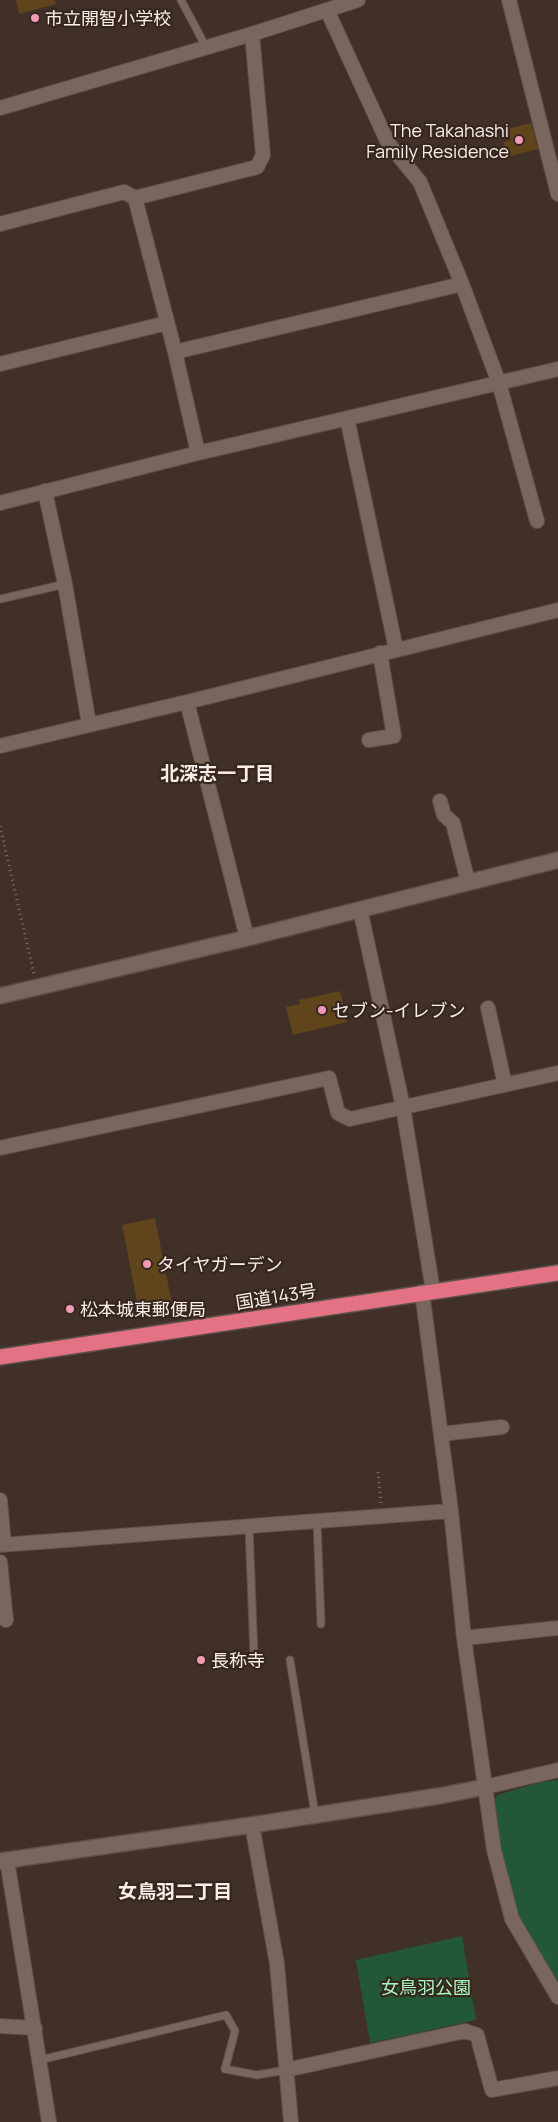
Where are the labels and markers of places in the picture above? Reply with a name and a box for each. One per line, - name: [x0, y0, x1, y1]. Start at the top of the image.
- place label: 市立開智小学校: [45, 6, 171, 30]
- marker: 市立開智小学校: [29, 12, 41, 24]
- place label: The Takahashi Family Residence: [366, 118, 509, 163]
- marker: The Takahashi Family Residence: [513, 134, 525, 146]
- place label: セブン-イレブン: [332, 998, 466, 1022]
- marker: セブン-イレブン: [316, 1004, 328, 1016]
- place label: タイヤガーデン: [157, 1252, 282, 1276]
- marker: タイヤガーデン: [141, 1258, 153, 1270]
- place label: 松本城東郵便局: [80, 1297, 206, 1321]
- marker: 松本城東郵便局: [64, 1303, 76, 1315]
- place label: 長称寺: [211, 1648, 265, 1672]
- marker: 長称寺: [195, 1654, 207, 1666]

